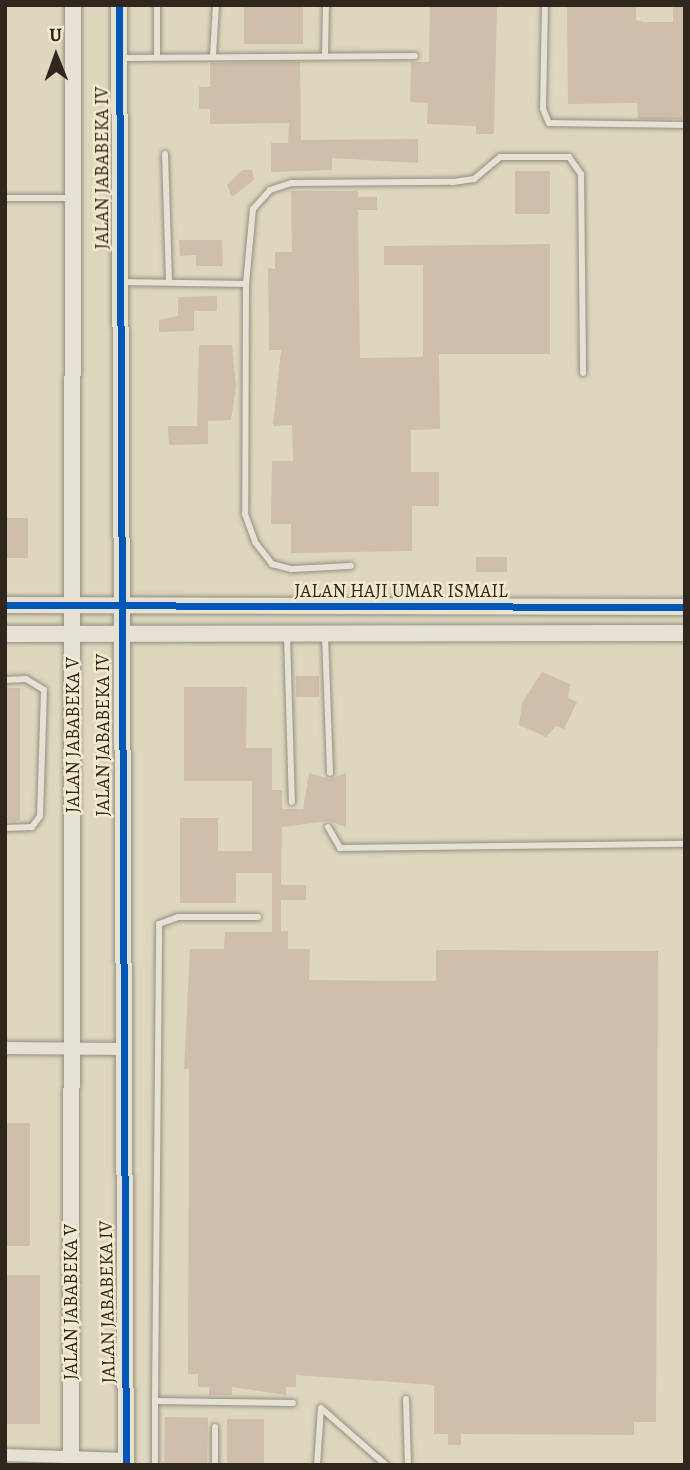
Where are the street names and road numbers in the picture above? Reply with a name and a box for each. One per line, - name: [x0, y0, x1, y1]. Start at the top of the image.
- street label: JALAN JABABEKA IV: [92, 87, 114, 249]
- street label: JALAN HAJI UMAR ISMAIL: [294, 581, 508, 603]
- street label: JALAN JABABEKA IV: [93, 654, 115, 816]
- street label: JALAN JABABEKA V: [63, 657, 85, 813]
- street label: JALAN JABABEKA IV: [95, 1220, 121, 1384]
- street label: JALAN JABABEKA V: [61, 1224, 83, 1380]

